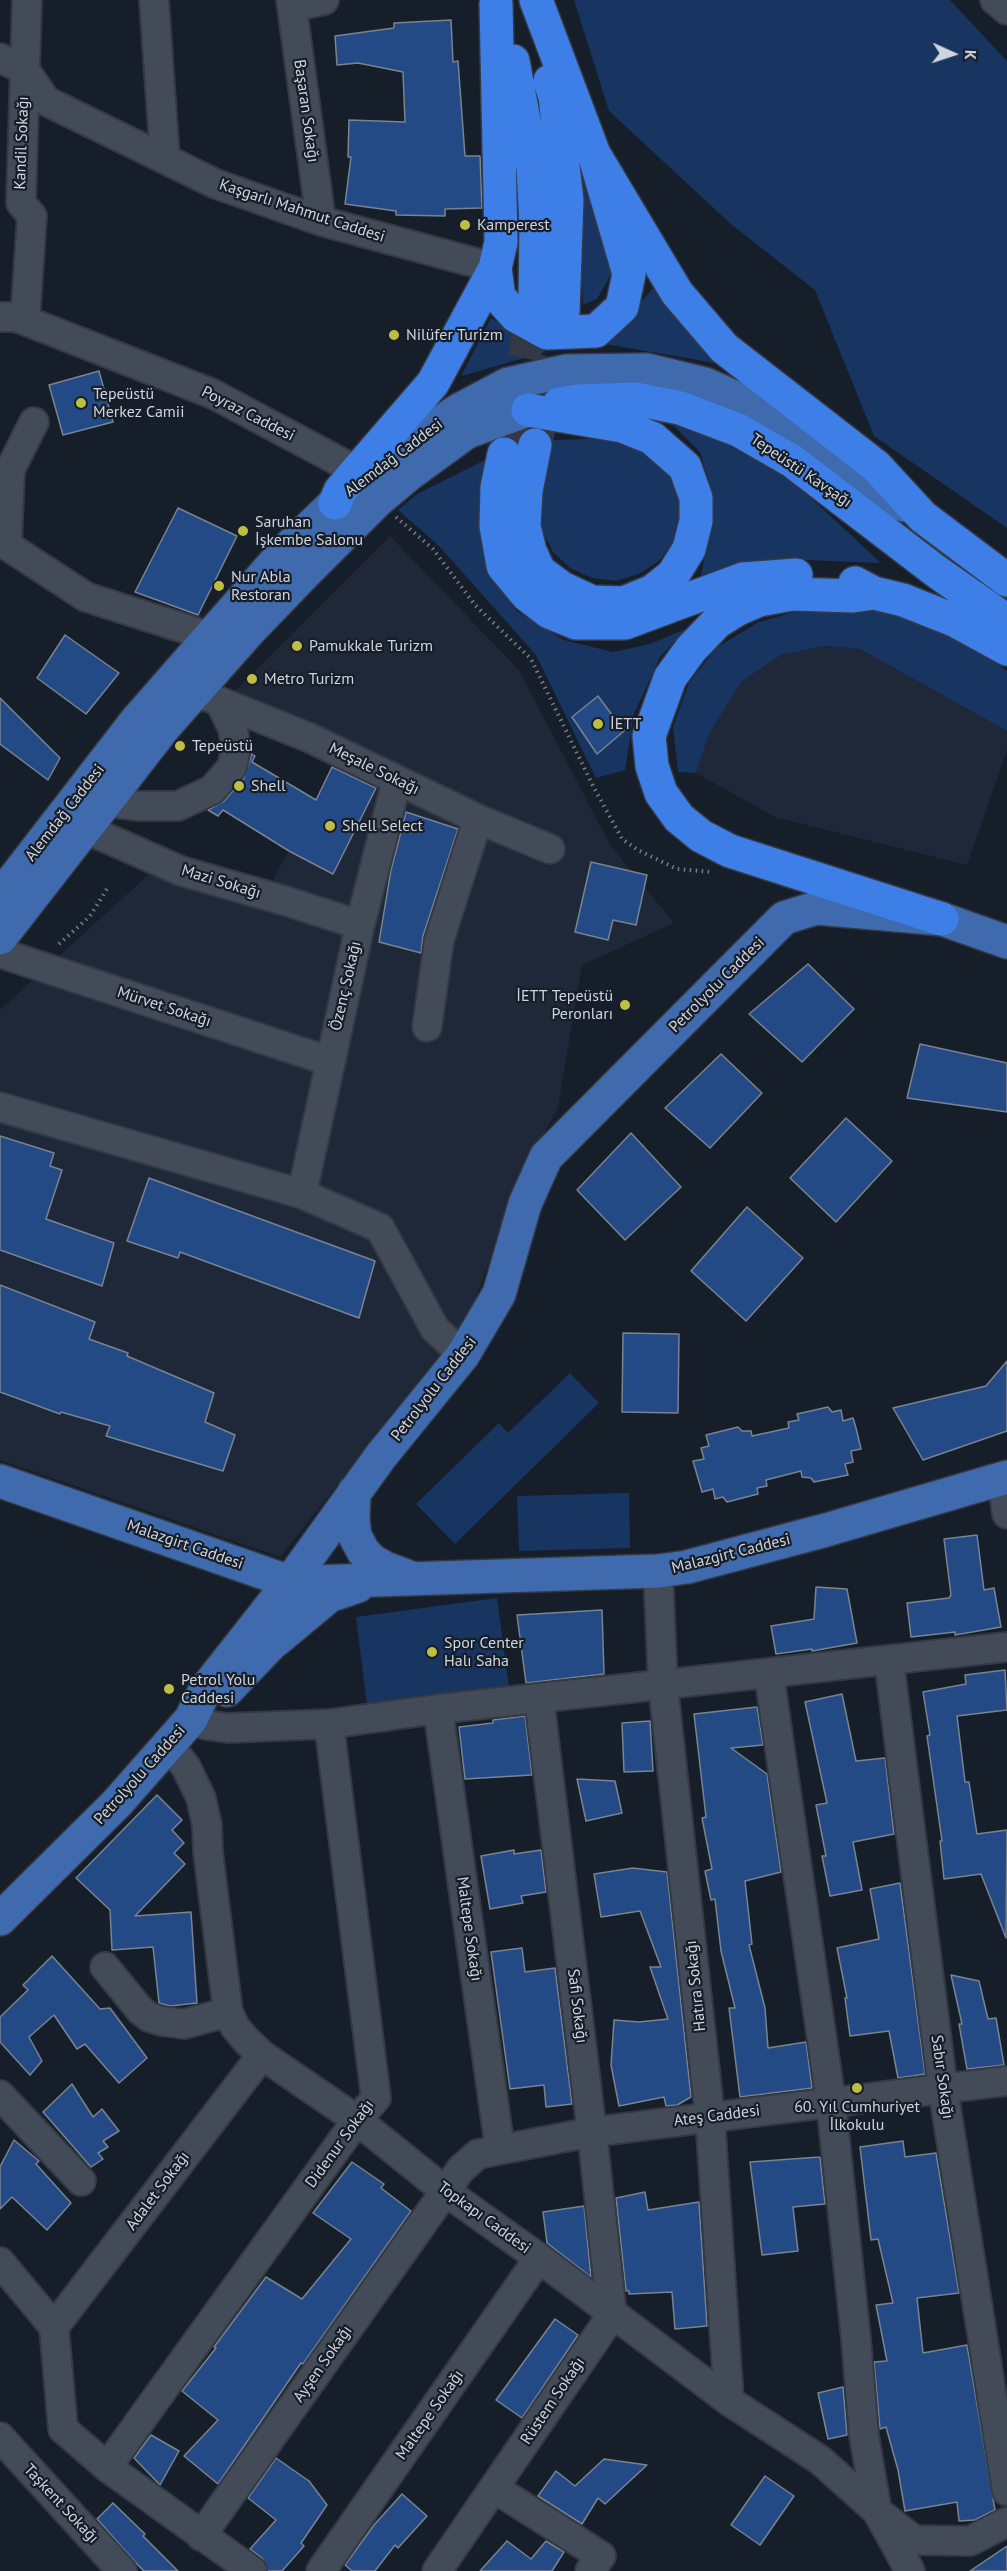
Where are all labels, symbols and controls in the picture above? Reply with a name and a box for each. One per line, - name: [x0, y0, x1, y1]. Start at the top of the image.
- north arrow: [923, 24, 983, 84]
- text: K: [961, 49, 981, 60]
- street label: Başaran Sokağı: [289, 58, 323, 164]
- street label: Kandil Sokağı: [11, 96, 33, 190]
- street label: Kaşgarlı Mahmut Caddesi: [217, 175, 387, 247]
- place label: Kamperest: [477, 215, 550, 235]
- marker: Kamperest: [458, 218, 472, 232]
- place label: Nilüfer Turizm: [406, 325, 503, 345]
- marker: Nilüfer Turizm: [387, 328, 401, 342]
- street label: Poyraz Caddesi: [198, 382, 298, 446]
- place label: Tepeüstü Merkez Camii: [93, 384, 184, 422]
- marker: Tepeüstü Merkez Camii: [74, 396, 88, 410]
- street label: Alemdağ Caddesi: [341, 415, 447, 501]
- street label: Tepeüstü Kavşağı: [747, 430, 855, 512]
- place label: Saruhan İşkembe Salonu: [255, 512, 363, 550]
- marker: Saruhan İşkembe Salonu: [236, 524, 250, 538]
- place label: Nur Abla Restoran: [231, 567, 291, 605]
- marker: Nur Abla Restoran: [212, 579, 226, 593]
- place label: Pamukkale Turizm: [309, 636, 433, 656]
- marker: Pamukkale Turizm: [290, 639, 304, 653]
- place label: Metro Turizm: [264, 669, 354, 689]
- marker: Metro Turizm: [245, 672, 259, 686]
- place label: İETT: [610, 714, 641, 734]
- marker: İETT: [591, 717, 605, 731]
- place label: Tepeüstü: [192, 736, 253, 756]
- marker: Tepeüstü: [173, 739, 187, 753]
- street label: Meşale Sokağı: [326, 739, 422, 799]
- street label: Alemdağ Caddesi: [21, 761, 109, 865]
- place label: Shell: [251, 776, 286, 796]
- marker: Shell: [232, 779, 246, 793]
- place label: Shell Select: [342, 816, 423, 836]
- marker: Shell Select: [323, 819, 337, 833]
- street label: Mazi Sokağı: [179, 861, 263, 903]
- street label: Petrolyolu Caddesi: [665, 933, 769, 1037]
- street label: Özenç Sokağı: [326, 939, 366, 1033]
- street label: Mürvet Sokağı: [115, 983, 213, 1031]
- place label: İETT Tepeüstü Peronları: [516, 986, 613, 1024]
- marker: İETT Tepeüstü Peronları: [618, 998, 632, 1012]
- street label: Petrolyolu Caddesi: [387, 1333, 481, 1445]
- street label: Malazgirt Caddesi: [124, 1516, 246, 1574]
- street label: Malazgirt Caddesi: [670, 1530, 792, 1578]
- place label: Spor Center Halı Saha: [444, 1633, 524, 1671]
- marker: Spor Center Halı Saha: [425, 1645, 439, 1659]
- place label: Petrol Yolu Caddesi: [181, 1670, 255, 1708]
- marker: Petrol Yolu Caddesi: [162, 1682, 176, 1696]
- street label: Petrolyolu Caddesi: [90, 1721, 190, 1829]
- street label: Maltepe Sokağı: [452, 1876, 486, 1982]
- street label: Hatıra Sokağı: [682, 1939, 710, 2033]
- street label: Safi Sokağı: [563, 1968, 591, 2044]
- street label: Sabır Sokağı: [927, 2034, 957, 2120]
- marker: 60. Yıl Cumhuriyet İlkokulu: [850, 2081, 864, 2095]
- street label: Didenur Sokağı: [302, 2096, 378, 2192]
- place label: 60. Yıl Cumhuriyet İlkokulu: [794, 2097, 920, 2135]
- street label: Ateş Caddesi: [673, 2101, 761, 2131]
- street label: Adalet Sokağı: [122, 2148, 194, 2234]
- street label: Topkapı Caddesi: [434, 2178, 534, 2258]
- street label: Ayşen Sokağı: [289, 2322, 357, 2406]
- street label: Rüstem Sokağı: [517, 2354, 589, 2448]
- street label: Maltepe Sokağı: [392, 2366, 468, 2464]
- street label: Taşkent Sokağı: [19, 2460, 103, 2548]

